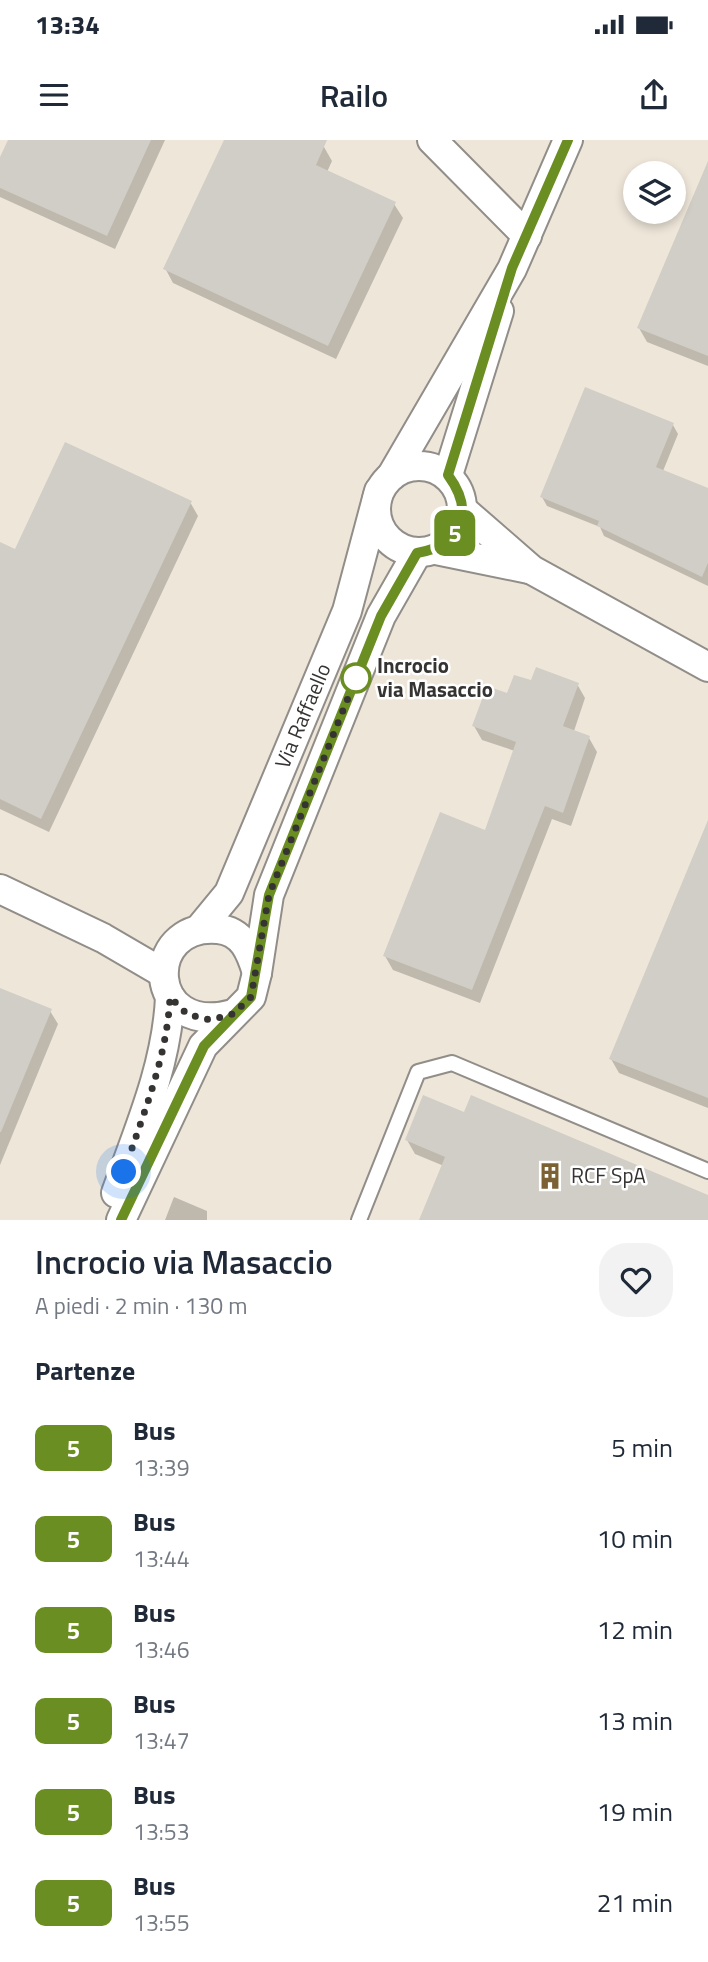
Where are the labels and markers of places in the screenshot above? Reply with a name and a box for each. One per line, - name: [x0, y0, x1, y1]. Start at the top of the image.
- place label: Incrocio via Masaccio: [377, 649, 493, 705]
- marker: Incrocio via Masaccio: [341, 663, 371, 693]
- place label: RCF SpA: [571, 1159, 646, 1191]
- building icon: RCF SpA: [535, 1161, 565, 1191]

